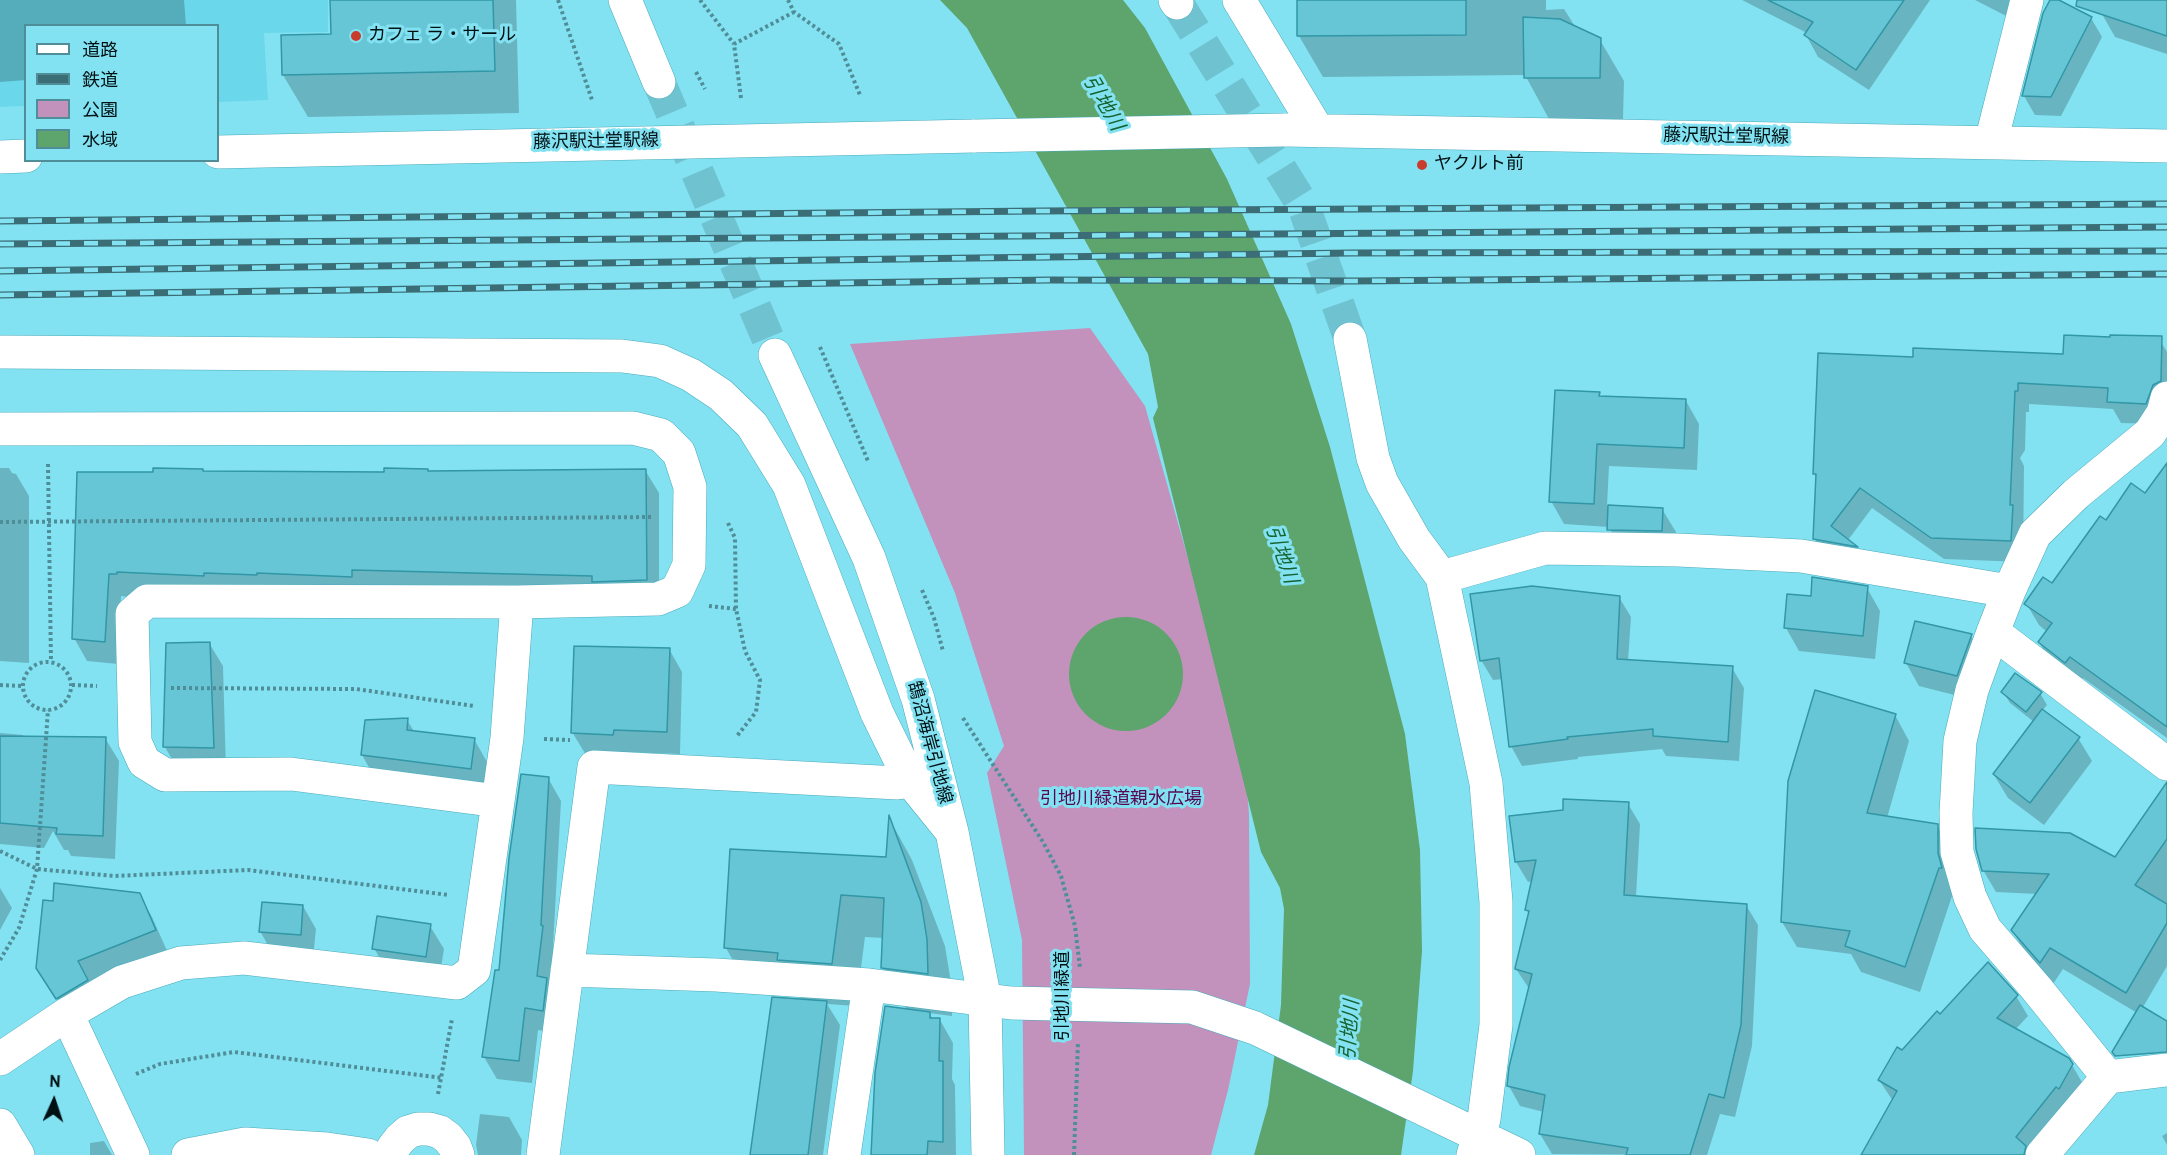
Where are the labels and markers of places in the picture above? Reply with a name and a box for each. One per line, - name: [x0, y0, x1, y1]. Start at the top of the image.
- place label: カフェ ラ・サール: [368, 25, 516, 47]
- marker: カフェ ラ・サール: [349, 29, 363, 43]
- place label: ヤクルト前: [1434, 154, 1524, 176]
- marker: ヤクルト前: [1415, 158, 1429, 172]

